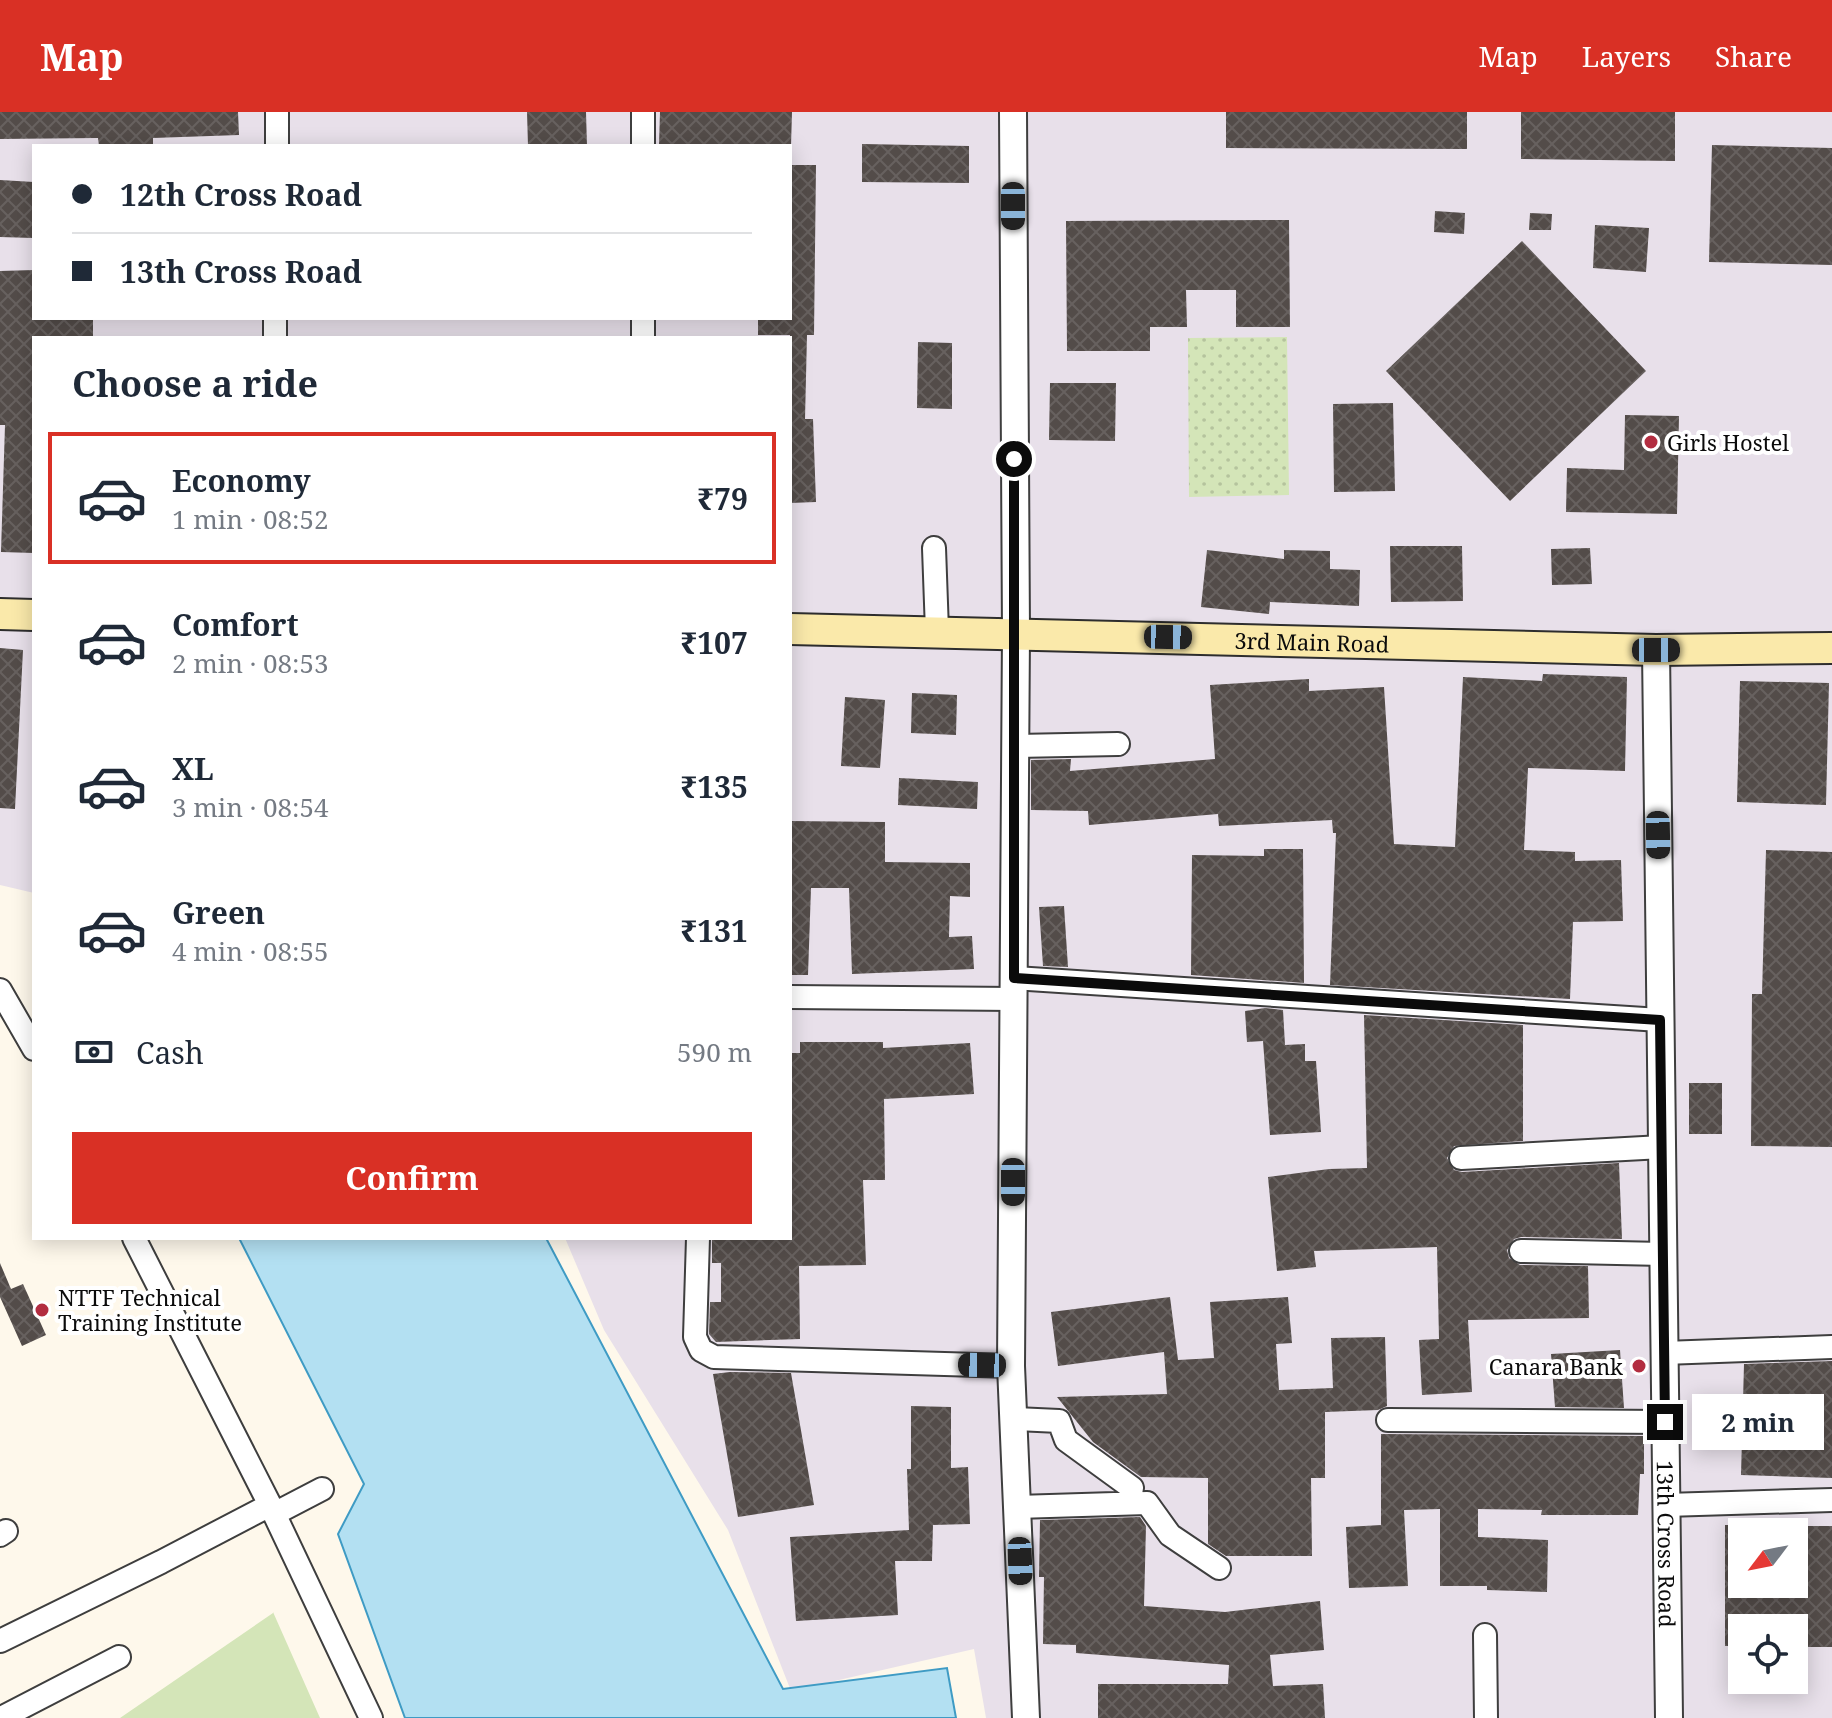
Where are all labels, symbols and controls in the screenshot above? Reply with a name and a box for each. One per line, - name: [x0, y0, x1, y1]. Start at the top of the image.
- text: Map: [40, 30, 124, 82]
- text: Map: [1479, 37, 1538, 75]
- text: Layers: [1582, 37, 1671, 75]
- text: Share: [1715, 37, 1792, 75]
- text: 12th Cross Road: [120, 174, 362, 215]
- car: [1001, 182, 1025, 230]
- text: 13th Cross Road: [120, 251, 362, 292]
- text: Choose a ride: [72, 359, 318, 408]
- place label: Girls Hostel: [1667, 427, 1789, 457]
- marker: Girls Hostel: [1642, 433, 1660, 451]
- route start: [996, 441, 1032, 477]
- text: Economy: [172, 460, 311, 501]
- icon: car: [76, 462, 148, 534]
- text: ₹79: [697, 478, 748, 519]
- text: 1 min · 08:52: [172, 501, 329, 537]
- text: Comfort: [172, 604, 299, 645]
- icon: car: [76, 606, 148, 678]
- text: ₹107: [680, 622, 748, 663]
- car: [1144, 625, 1192, 649]
- street label: 3rd Main Road: [1234, 625, 1390, 659]
- car: [1632, 638, 1680, 662]
- text: 2 min · 08:53: [172, 645, 329, 681]
- text: XL: [172, 748, 214, 789]
- icon: car: [76, 750, 148, 822]
- text: ₹135: [680, 766, 748, 807]
- text: 3 min · 08:54: [172, 789, 329, 825]
- car: [1646, 811, 1670, 859]
- text: Green: [172, 892, 265, 933]
- icon: car: [76, 894, 148, 966]
- text: ₹131: [680, 910, 748, 951]
- text: 4 min · 08:55: [172, 933, 329, 969]
- icon: cash: [72, 1030, 116, 1074]
- text: Cash: [136, 1032, 204, 1073]
- text: 590 m: [677, 1034, 752, 1070]
- button: Confirm: [72, 1132, 752, 1224]
- car: [1001, 1158, 1025, 1206]
- place label: NTTF Technical Training Institute: [58, 1282, 242, 1337]
- marker: NTTF Technical Training Institute: [33, 1301, 51, 1319]
- place label: Canara Bank: [1489, 1351, 1623, 1381]
- car: [958, 1353, 1006, 1377]
- marker: Canara Bank: [1630, 1357, 1648, 1375]
- callout: 2 min: [1693, 1394, 1825, 1450]
- route end: [1647, 1404, 1683, 1440]
- text: 2 min: [1721, 1404, 1795, 1440]
- street label: 13th Cross Road: [1651, 1460, 1683, 1628]
- north arrow: [1728, 1518, 1808, 1598]
- map controls: [1728, 1518, 1808, 1694]
- car: [1007, 1537, 1033, 1585]
- button: locate: [1728, 1614, 1808, 1694]

